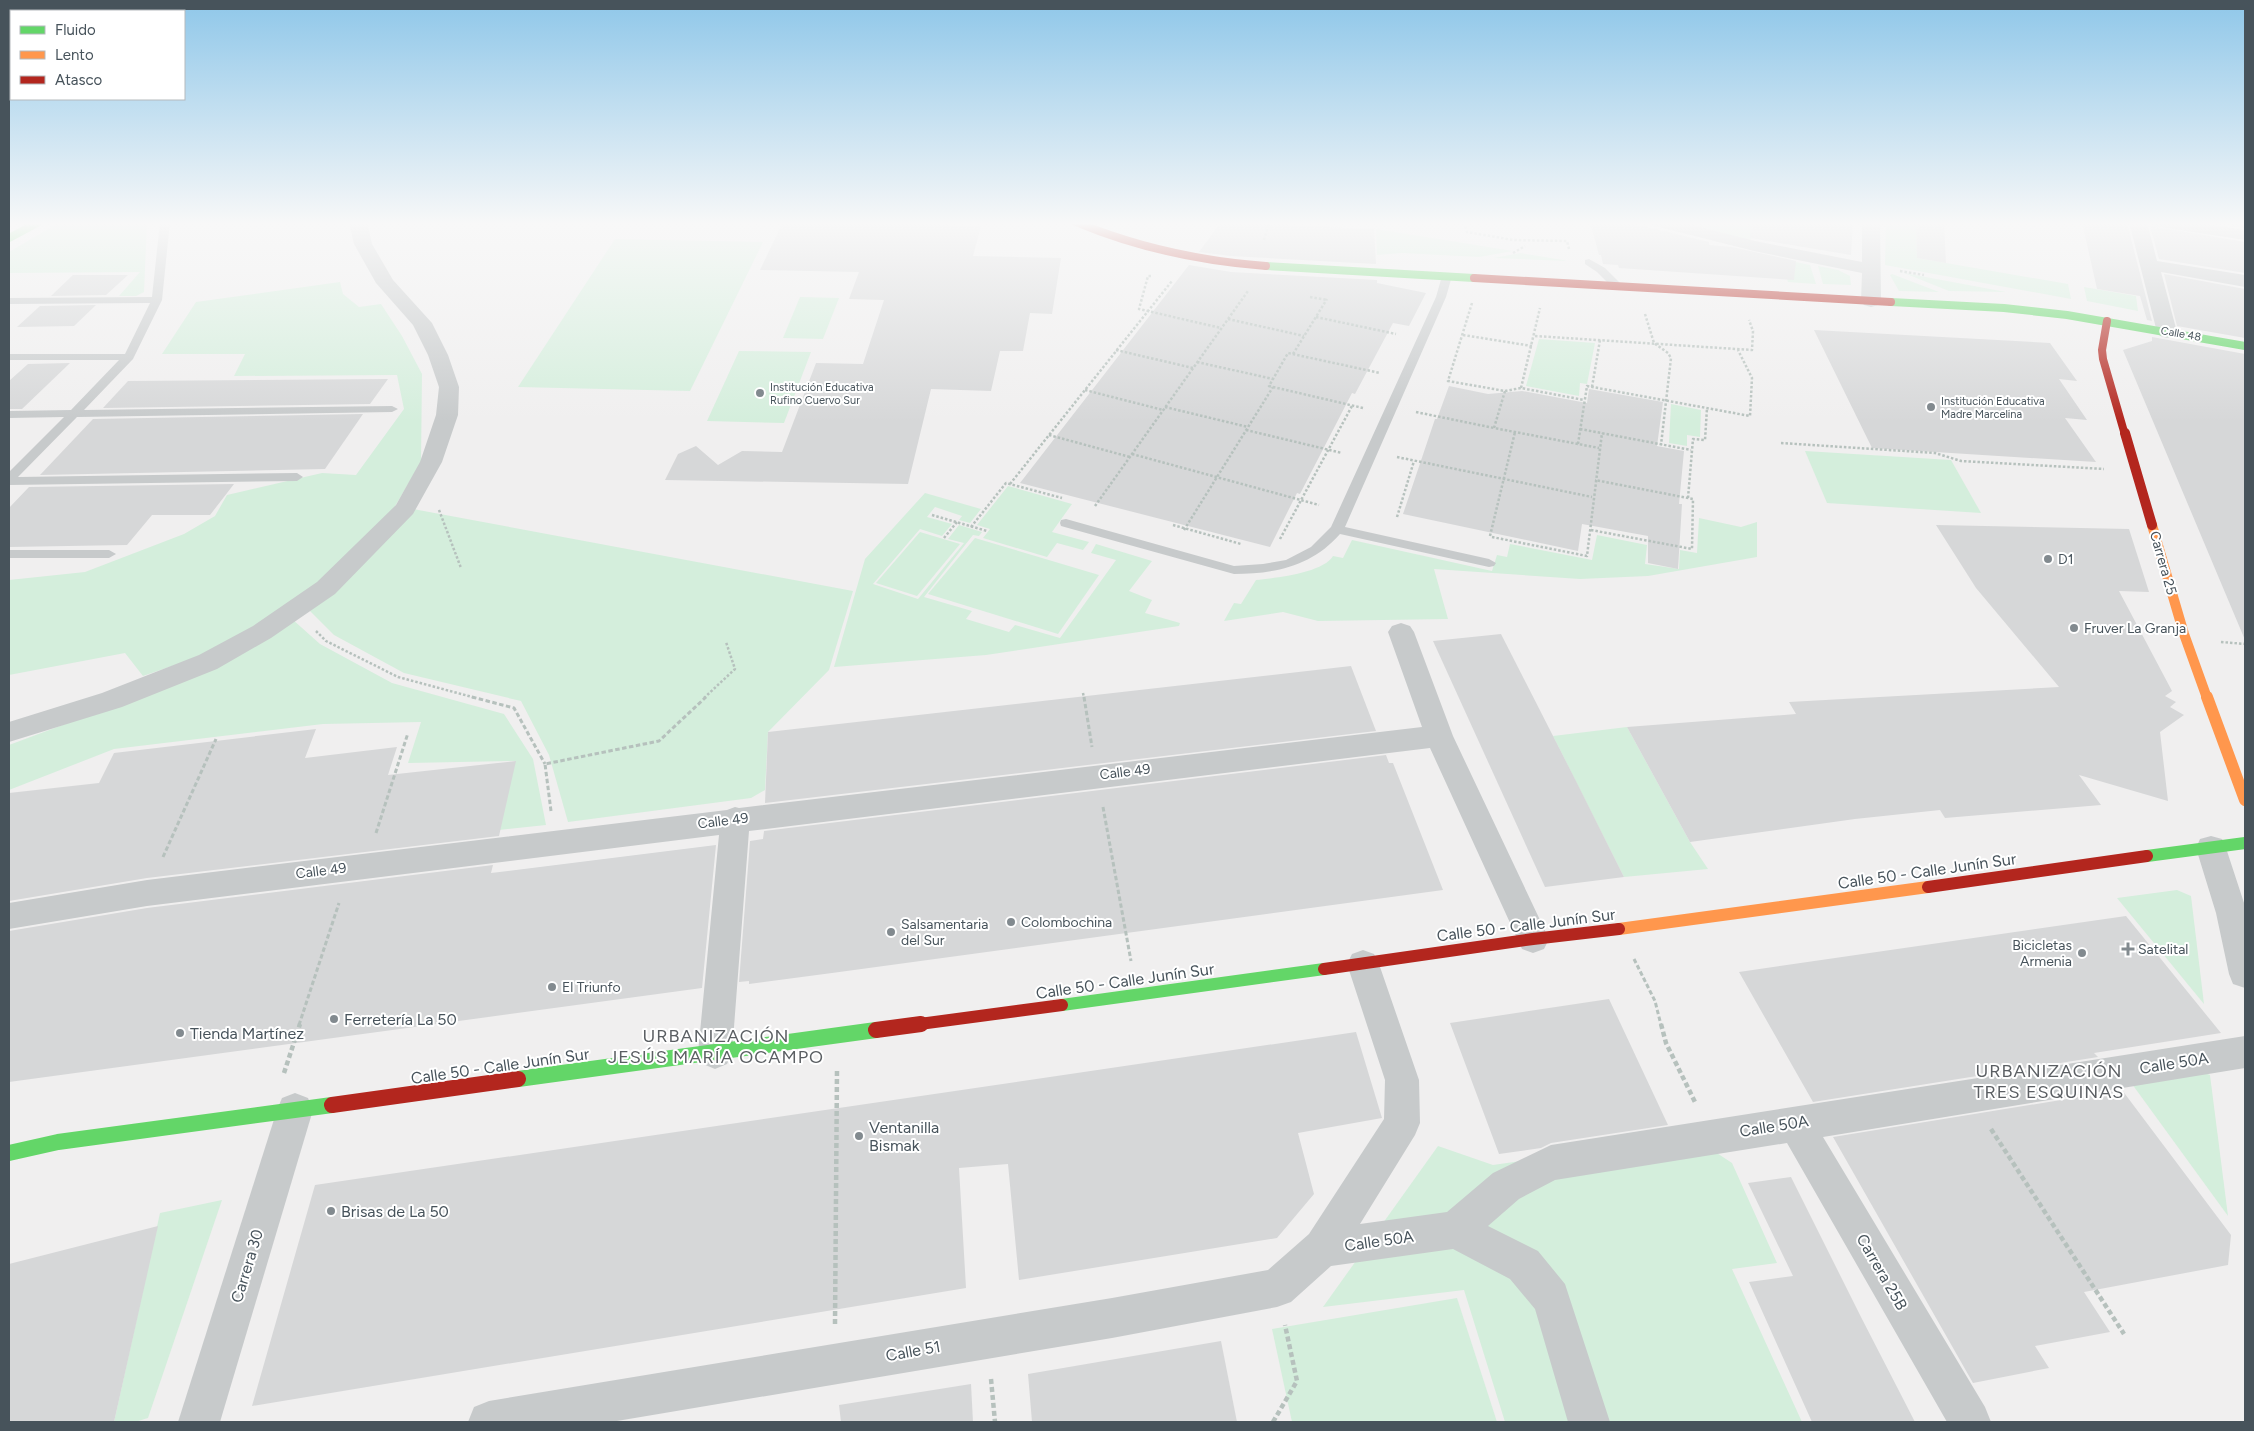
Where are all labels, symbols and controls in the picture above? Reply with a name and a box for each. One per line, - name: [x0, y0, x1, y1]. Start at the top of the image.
- legend: [10, 10, 185, 100]
- text: Fluido: [55, 21, 96, 39]
- text: Lento: [55, 46, 94, 64]
- text: Atasco: [55, 71, 103, 89]
- street label: Calle 48: [2160, 324, 2202, 344]
- place label: Institución Educativa Rufino Cuervo Sur: [770, 381, 874, 407]
- marker: Institución Educativa Rufino Cuervo Sur: [754, 387, 766, 399]
- place label: Institución Educativa Madre Marcelina: [1941, 395, 2045, 421]
- marker: Institución Educativa Madre Marcelina: [1925, 401, 1937, 413]
- street label: Carrera 25: [2146, 529, 2180, 597]
- place label: D1: [2058, 551, 2073, 568]
- marker: D1: [2042, 553, 2054, 565]
- place label: Fruver La Granja: [2084, 620, 2186, 637]
- marker: Fruver La Granja: [2068, 622, 2080, 634]
- street label: Calle 49: [1099, 760, 1151, 784]
- street label: Calle 49: [697, 809, 749, 833]
- street label: Calle 50 - Calle Junín Sur: [1837, 849, 2018, 893]
- street label: Calle 49: [295, 859, 347, 883]
- street label: Calle 50 - Calle Junín Sur: [1436, 905, 1617, 945]
- place label: Colombochina: [1021, 914, 1112, 931]
- place label: Salsamentaria del Sur: [901, 916, 988, 949]
- marker: Colombochina: [1005, 916, 1017, 928]
- marker: Salsamentaria del Sur: [885, 926, 897, 938]
- place label: Bicicletas Armenia: [2012, 937, 2072, 970]
- place label: Satelital: [2138, 941, 2188, 958]
- marker: Satelital: [2122, 943, 2134, 955]
- marker: Bicicletas Armenia: [2076, 947, 2088, 959]
- street label: Calle 50 - Calle Junín Sur: [1035, 959, 1216, 1003]
- place label: El Triunfo: [562, 979, 621, 996]
- marker: El Triunfo: [546, 981, 558, 993]
- place label: Ferretería La 50: [344, 1010, 457, 1029]
- marker: Ferretería La 50: [328, 1013, 340, 1025]
- place label: Tienda Martínez: [190, 1024, 304, 1043]
- district label: URBANIZACIÓN JESÚS MARÍA OCAMPO: [608, 1025, 824, 1068]
- marker: Tienda Martínez: [174, 1027, 186, 1039]
- street label: Calle 50 - Calle Junín Sur: [410, 1044, 591, 1088]
- street label: Calle 50A: [2138, 1048, 2210, 1078]
- district label: URBANIZACIÓN TRES ESQUINAS: [1974, 1060, 2124, 1103]
- street label: Calle 50A: [1738, 1111, 1810, 1141]
- place label: Ventanilla Bismak: [869, 1118, 939, 1155]
- marker: Ventanilla Bismak: [853, 1130, 865, 1142]
- place label: Brisas de La 50: [341, 1202, 449, 1221]
- marker: Brisas de La 50: [325, 1205, 337, 1217]
- street label: Carrera 30: [227, 1227, 267, 1305]
- street label: Calle 50A: [1343, 1227, 1415, 1255]
- street label: Carrera 25B: [1853, 1231, 1912, 1314]
- street label: Calle 51: [884, 1337, 942, 1365]

